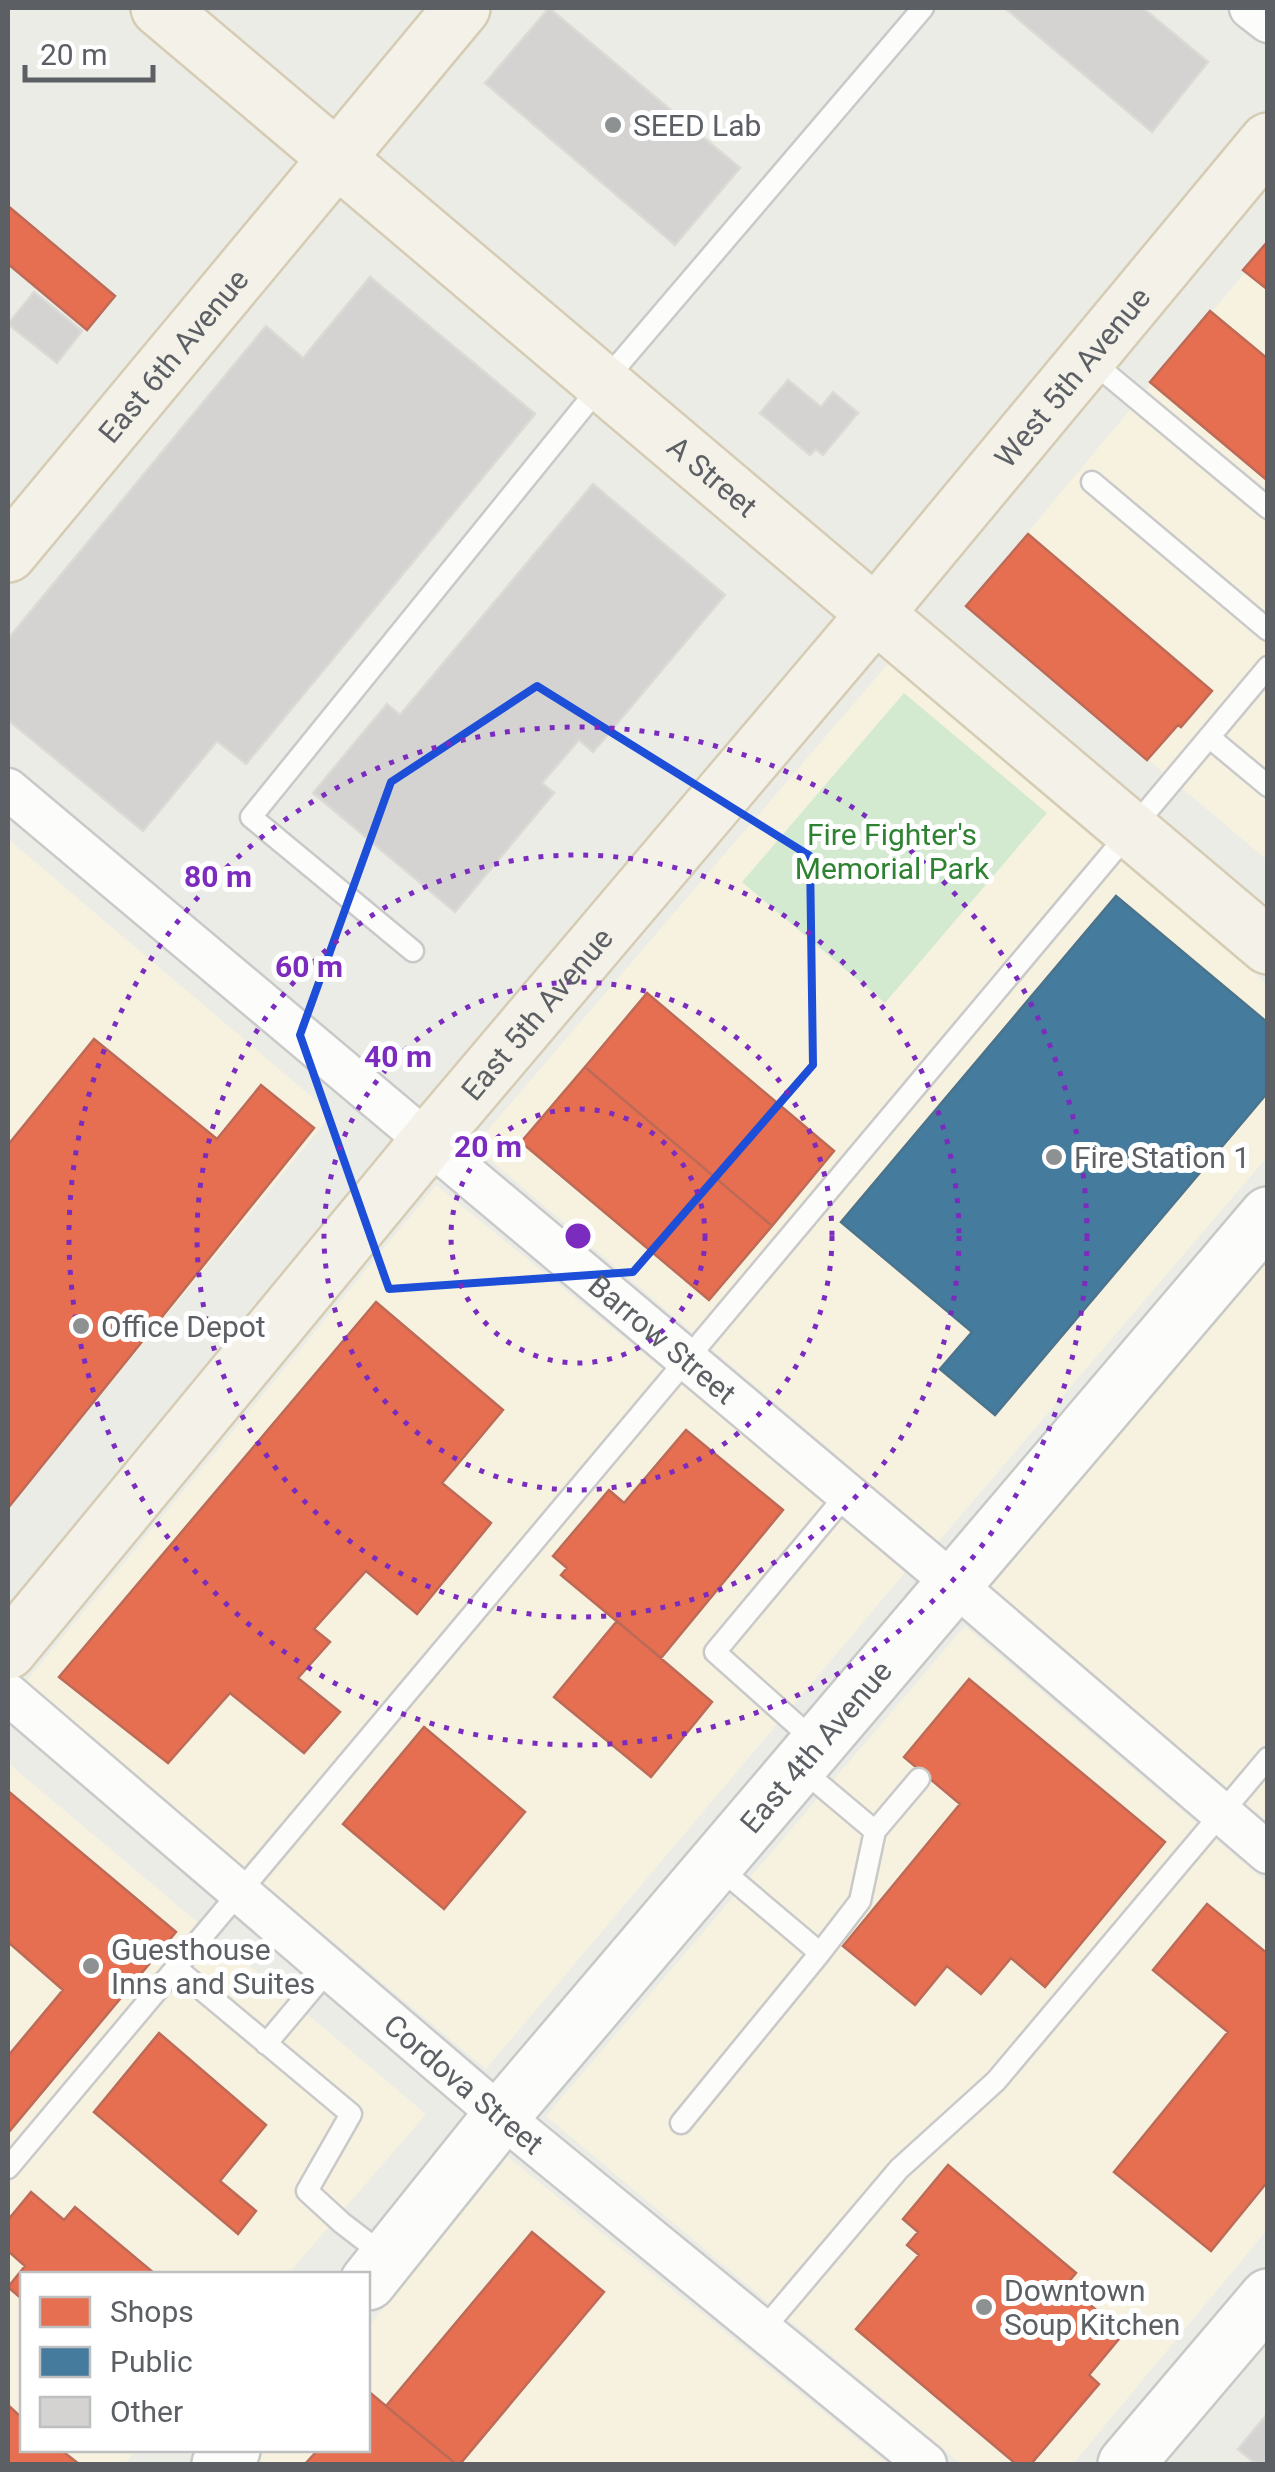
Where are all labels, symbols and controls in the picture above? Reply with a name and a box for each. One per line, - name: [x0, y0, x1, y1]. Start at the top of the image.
- scale bar: [25, 20, 152, 82]
- text: 20 m: [40, 37, 107, 72]
- place label: SEED Lab: [633, 108, 761, 143]
- marker: SEED Lab: [602, 114, 624, 136]
- street label: East 6th Avenue: [91, 262, 255, 449]
- street label: West 5th Avenue: [987, 280, 1157, 474]
- street label: A Street: [661, 429, 764, 524]
- park label: Fire Fighter's Memorial Park: [795, 817, 990, 886]
- text: 80 m: [184, 859, 252, 894]
- street label: East 5th Avenue: [454, 920, 619, 1107]
- text: 60 m: [275, 949, 343, 984]
- text: 40 m: [364, 1039, 432, 1074]
- text: 20 m: [454, 1129, 522, 1164]
- place label: Fire Station 1: [1074, 1140, 1250, 1175]
- marker: Fire Station 1: [1043, 1146, 1065, 1168]
- centre of rings: [560, 1218, 596, 1254]
- street label: Barrow Street: [582, 1267, 743, 1411]
- place label: Office Depot: [101, 1309, 266, 1344]
- marker: Office Depot: [70, 1315, 92, 1337]
- street label: East 4th Avenue: [733, 1653, 899, 1840]
- place label: Guesthouse Inns and Suites: [111, 1932, 315, 2001]
- marker: Guesthouse Inns and Suites: [80, 1955, 102, 1977]
- street label: Cordova Street: [377, 2007, 551, 2161]
- legend: [20, 2272, 370, 2452]
- place label: Downtown Soup Kitchen: [1004, 2273, 1180, 2342]
- text: Shops: [110, 2294, 194, 2329]
- marker: Downtown Soup Kitchen: [973, 2296, 995, 2318]
- text: Public: [110, 2344, 193, 2379]
- text: Other: [110, 2394, 183, 2429]

